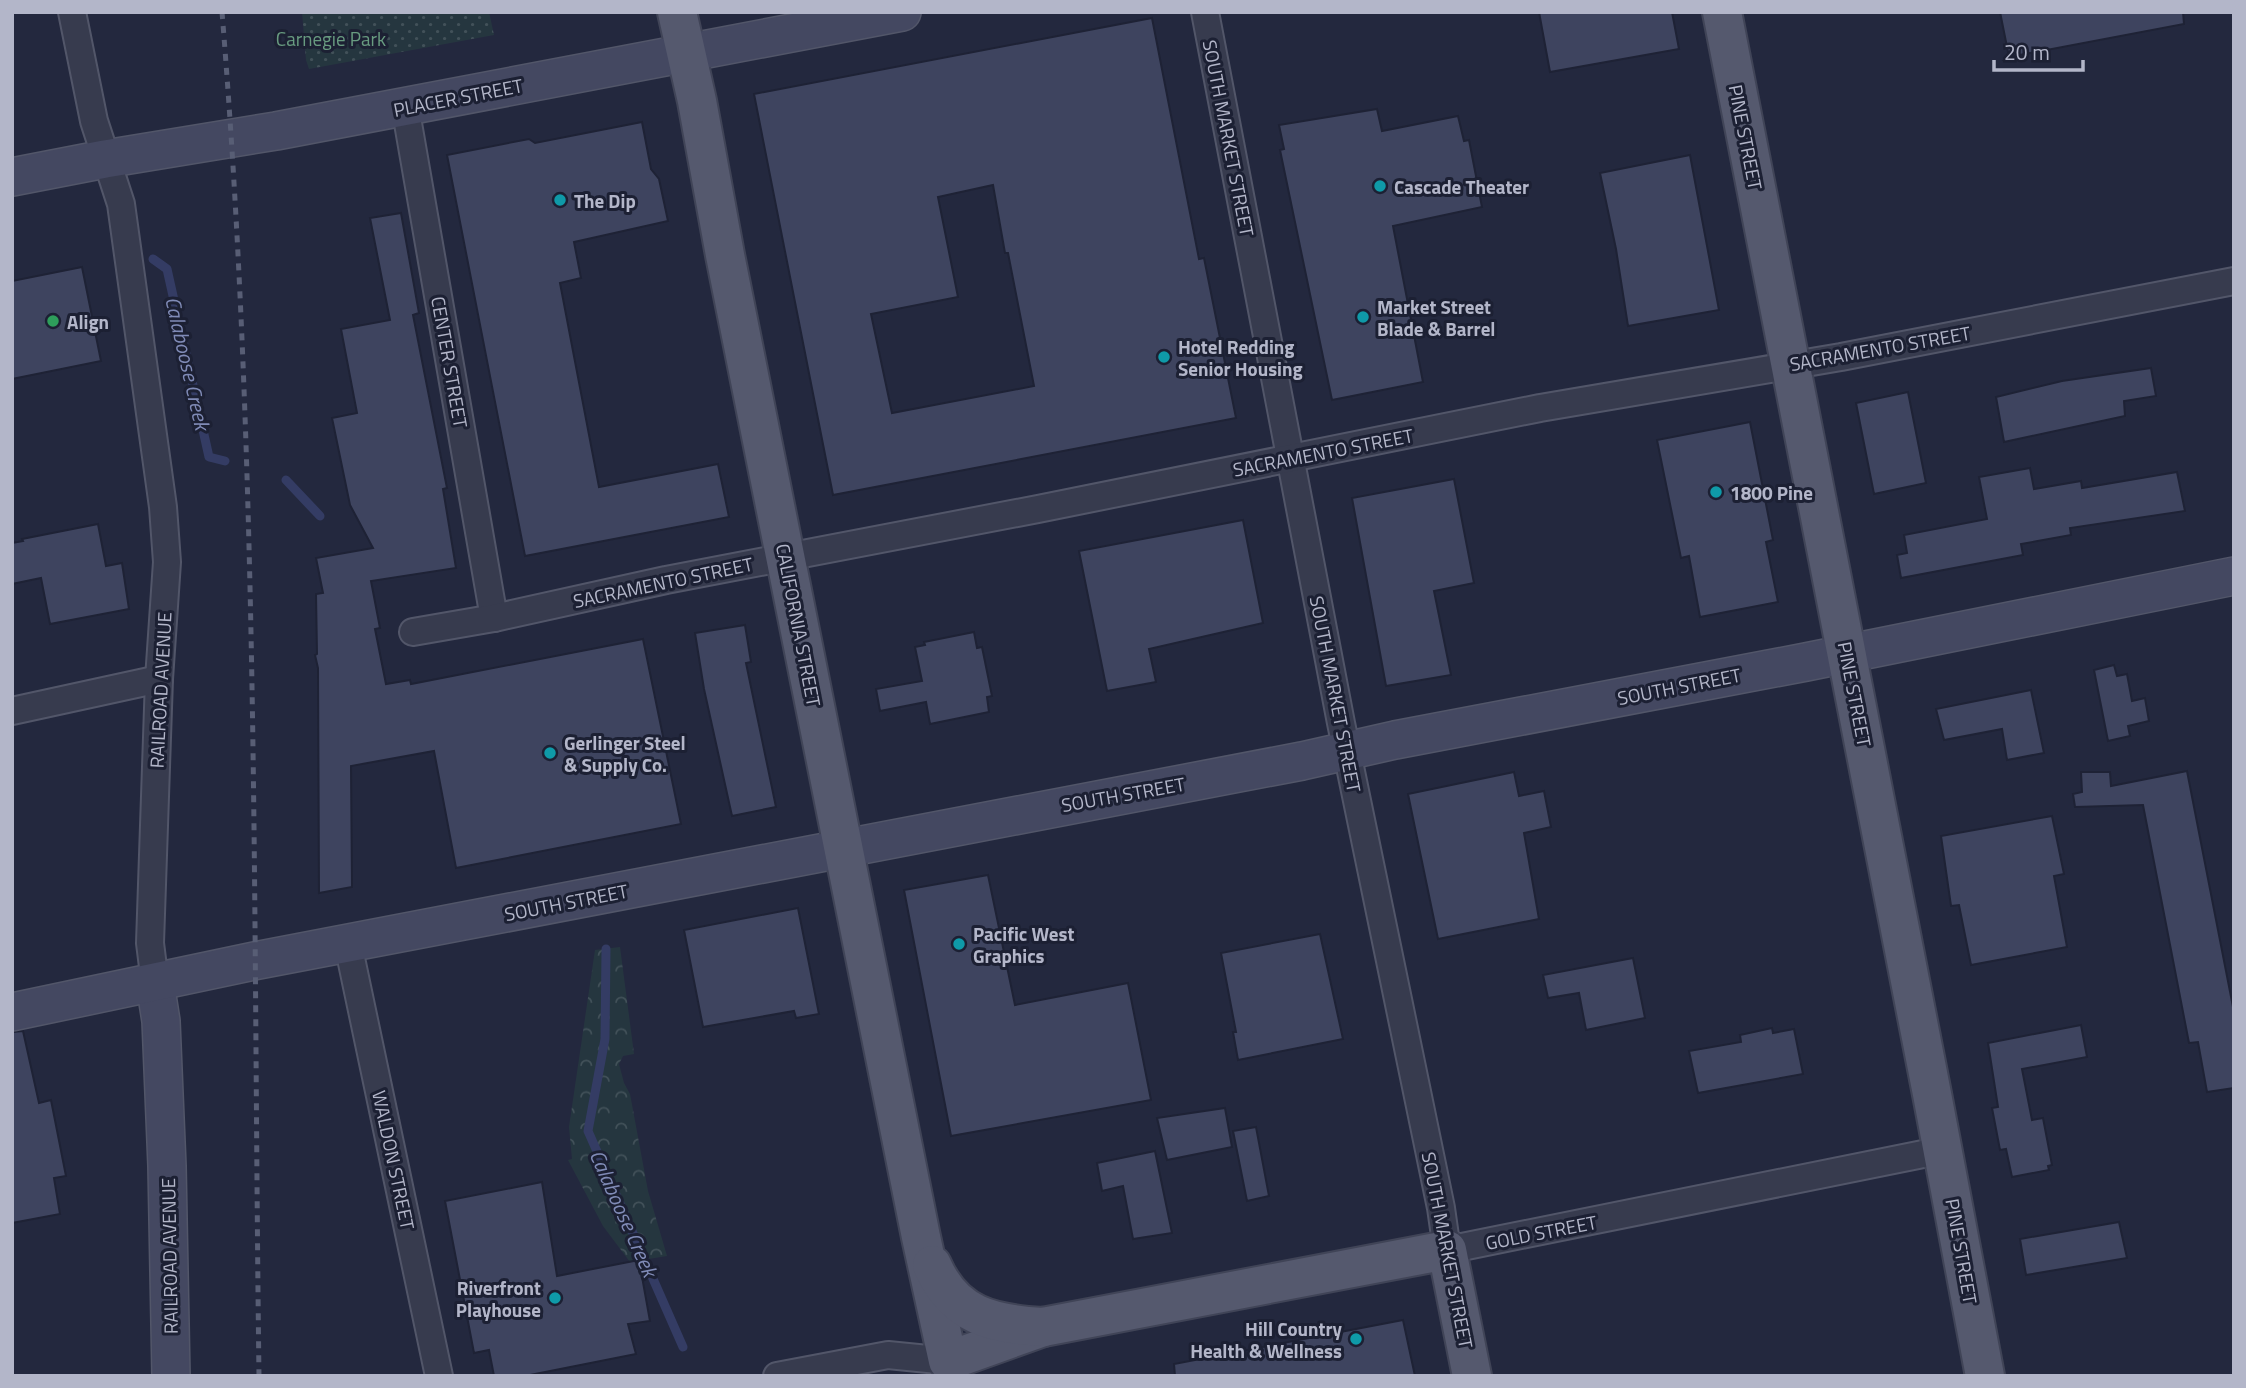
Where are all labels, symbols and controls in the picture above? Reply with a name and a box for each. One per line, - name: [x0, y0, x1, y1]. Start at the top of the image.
- park label: Carnegie Park: [276, 24, 386, 53]
- scale bar: [1994, 28, 2083, 72]
- text: 20 m: [2004, 36, 2050, 68]
- street label: SOUTH MARKET STREET: [1196, 37, 1262, 239]
- street label: PLACER STREET: [391, 70, 525, 124]
- street label: PINE STREET: [1722, 82, 1770, 192]
- place label: Cascade Theater: [1394, 172, 1529, 201]
- marker: Cascade Theater: [1372, 178, 1388, 194]
- place label: The Dip: [574, 186, 636, 215]
- marker: The Dip: [552, 192, 568, 208]
- place label: Market Street Blade & Barrel: [1377, 292, 1495, 343]
- water label: Calaboose Creek: [157, 293, 219, 436]
- street label: CENTER STREET: [424, 294, 476, 430]
- place label: Align: [67, 307, 109, 336]
- marker: Market Street Blade & Barrel: [1355, 309, 1371, 325]
- marker: Align: [45, 313, 61, 329]
- street label: SACRAMENTO STREET: [1787, 318, 1973, 378]
- place label: Hotel Redding Senior Housing: [1178, 332, 1303, 383]
- marker: Hotel Redding Senior Housing: [1156, 349, 1172, 365]
- street label: SACRAMENTO STREET: [1230, 420, 1416, 484]
- place label: 1800 Pine: [1730, 478, 1813, 507]
- marker: 1800 Pine: [1708, 484, 1724, 500]
- street label: CALIFORNIA STREET: [769, 541, 829, 709]
- street label: SACRAMENTO STREET: [570, 549, 756, 615]
- street label: SOUTH MARKET STREET: [1303, 593, 1369, 795]
- street label: RAILROAD AVENUE: [141, 611, 179, 769]
- street label: PINE STREET: [1831, 639, 1879, 749]
- street label: SOUTH STREET: [1615, 660, 1743, 712]
- place label: Gerlinger Steel & Supply Co.: [564, 728, 686, 779]
- marker: Gerlinger Steel & Supply Co.: [542, 745, 558, 761]
- street label: SOUTH STREET: [1059, 769, 1187, 819]
- street label: SOUTH STREET: [502, 876, 630, 928]
- place label: Pacific West Graphics: [973, 919, 1074, 970]
- marker: Pacific West Graphics: [951, 936, 967, 952]
- street label: WALDON STREET: [365, 1088, 423, 1232]
- water label: Calaboose Creek: [582, 1144, 667, 1284]
- street label: SOUTH MARKET STREET: [1415, 1149, 1481, 1351]
- street label: RAILROAD AVENUE: [153, 1178, 185, 1334]
- street label: PINE STREET: [1938, 1196, 1986, 1306]
- street label: GOLD STREET: [1483, 1207, 1599, 1257]
- place label: Riverfront Playhouse: [456, 1273, 541, 1324]
- marker: Riverfront Playhouse: [547, 1290, 563, 1306]
- place label: Hill Country Health & Wellness: [1190, 1314, 1342, 1365]
- marker: Hill Country Health & Wellness: [1348, 1331, 1364, 1347]

